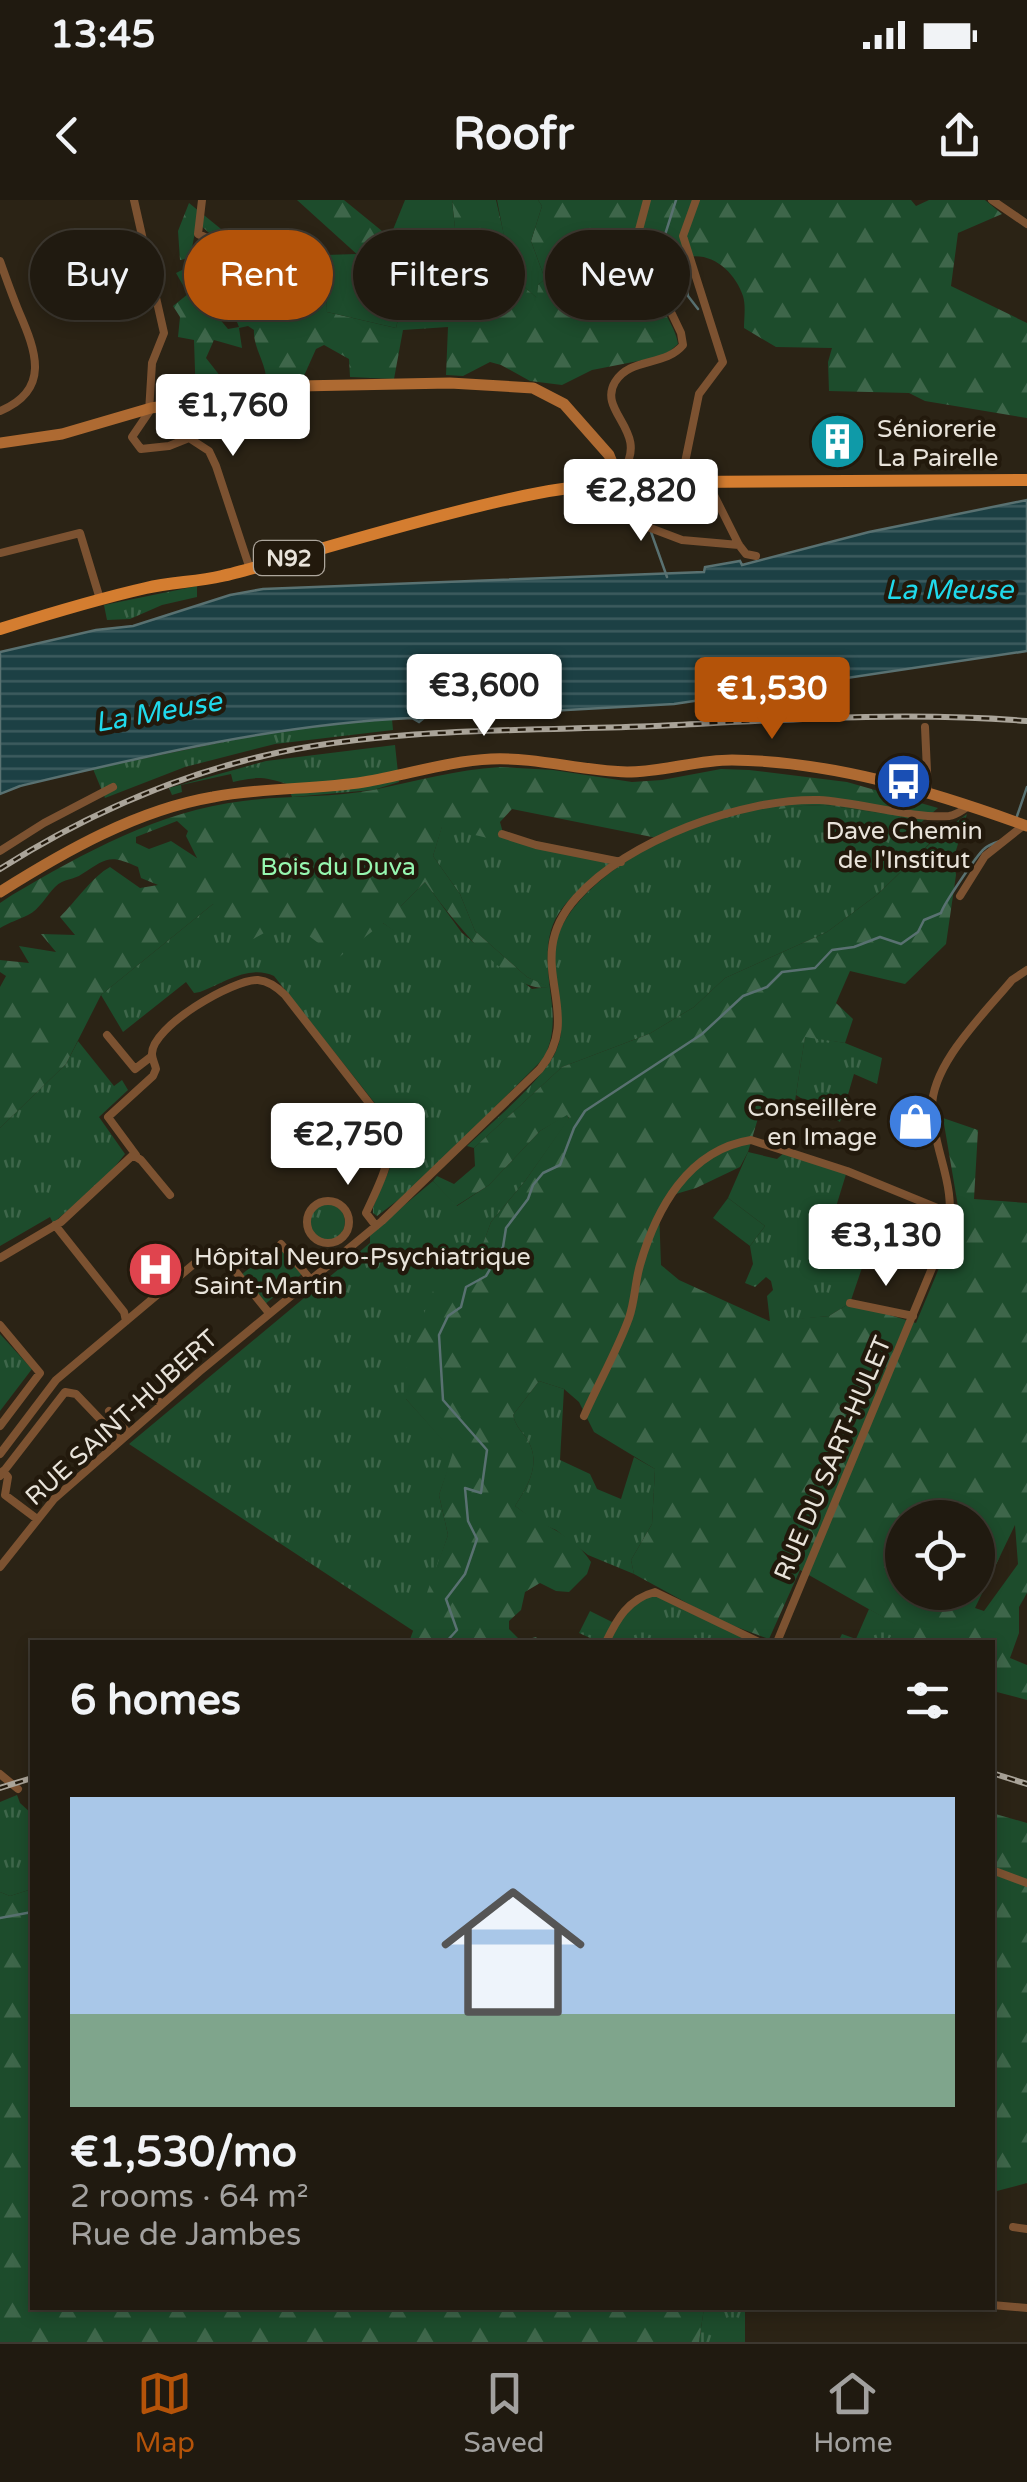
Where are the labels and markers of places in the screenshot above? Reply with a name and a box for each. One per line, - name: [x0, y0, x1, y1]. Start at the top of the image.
- pin: €1,760: [152, 374, 314, 459]
- building icon: Séniorerie La Pairelle: [808, 412, 868, 472]
- place label: Séniorerie La Pairelle: [877, 414, 998, 473]
- pin: €2,820: [560, 459, 722, 544]
- pin: €3,600: [403, 654, 565, 739]
- pin: €1,530: [691, 657, 853, 742]
- bus stop icon: Dave Chemin de l'Institut: [874, 751, 934, 811]
- place label: Dave Chemin de l'Institut: [825, 816, 983, 875]
- shop icon: Conseillère en Image: [886, 1091, 946, 1151]
- place label: Conseillère en Image: [747, 1093, 877, 1152]
- pin: €2,750: [267, 1103, 429, 1188]
- pin: €3,130: [805, 1204, 967, 1289]
- hospital icon: Hôpital Neuro-Psychiatrique Saint-Martin: [125, 1240, 185, 1300]
- place label: Hôpital Neuro-Psychiatrique Saint-Martin: [194, 1242, 531, 1301]

